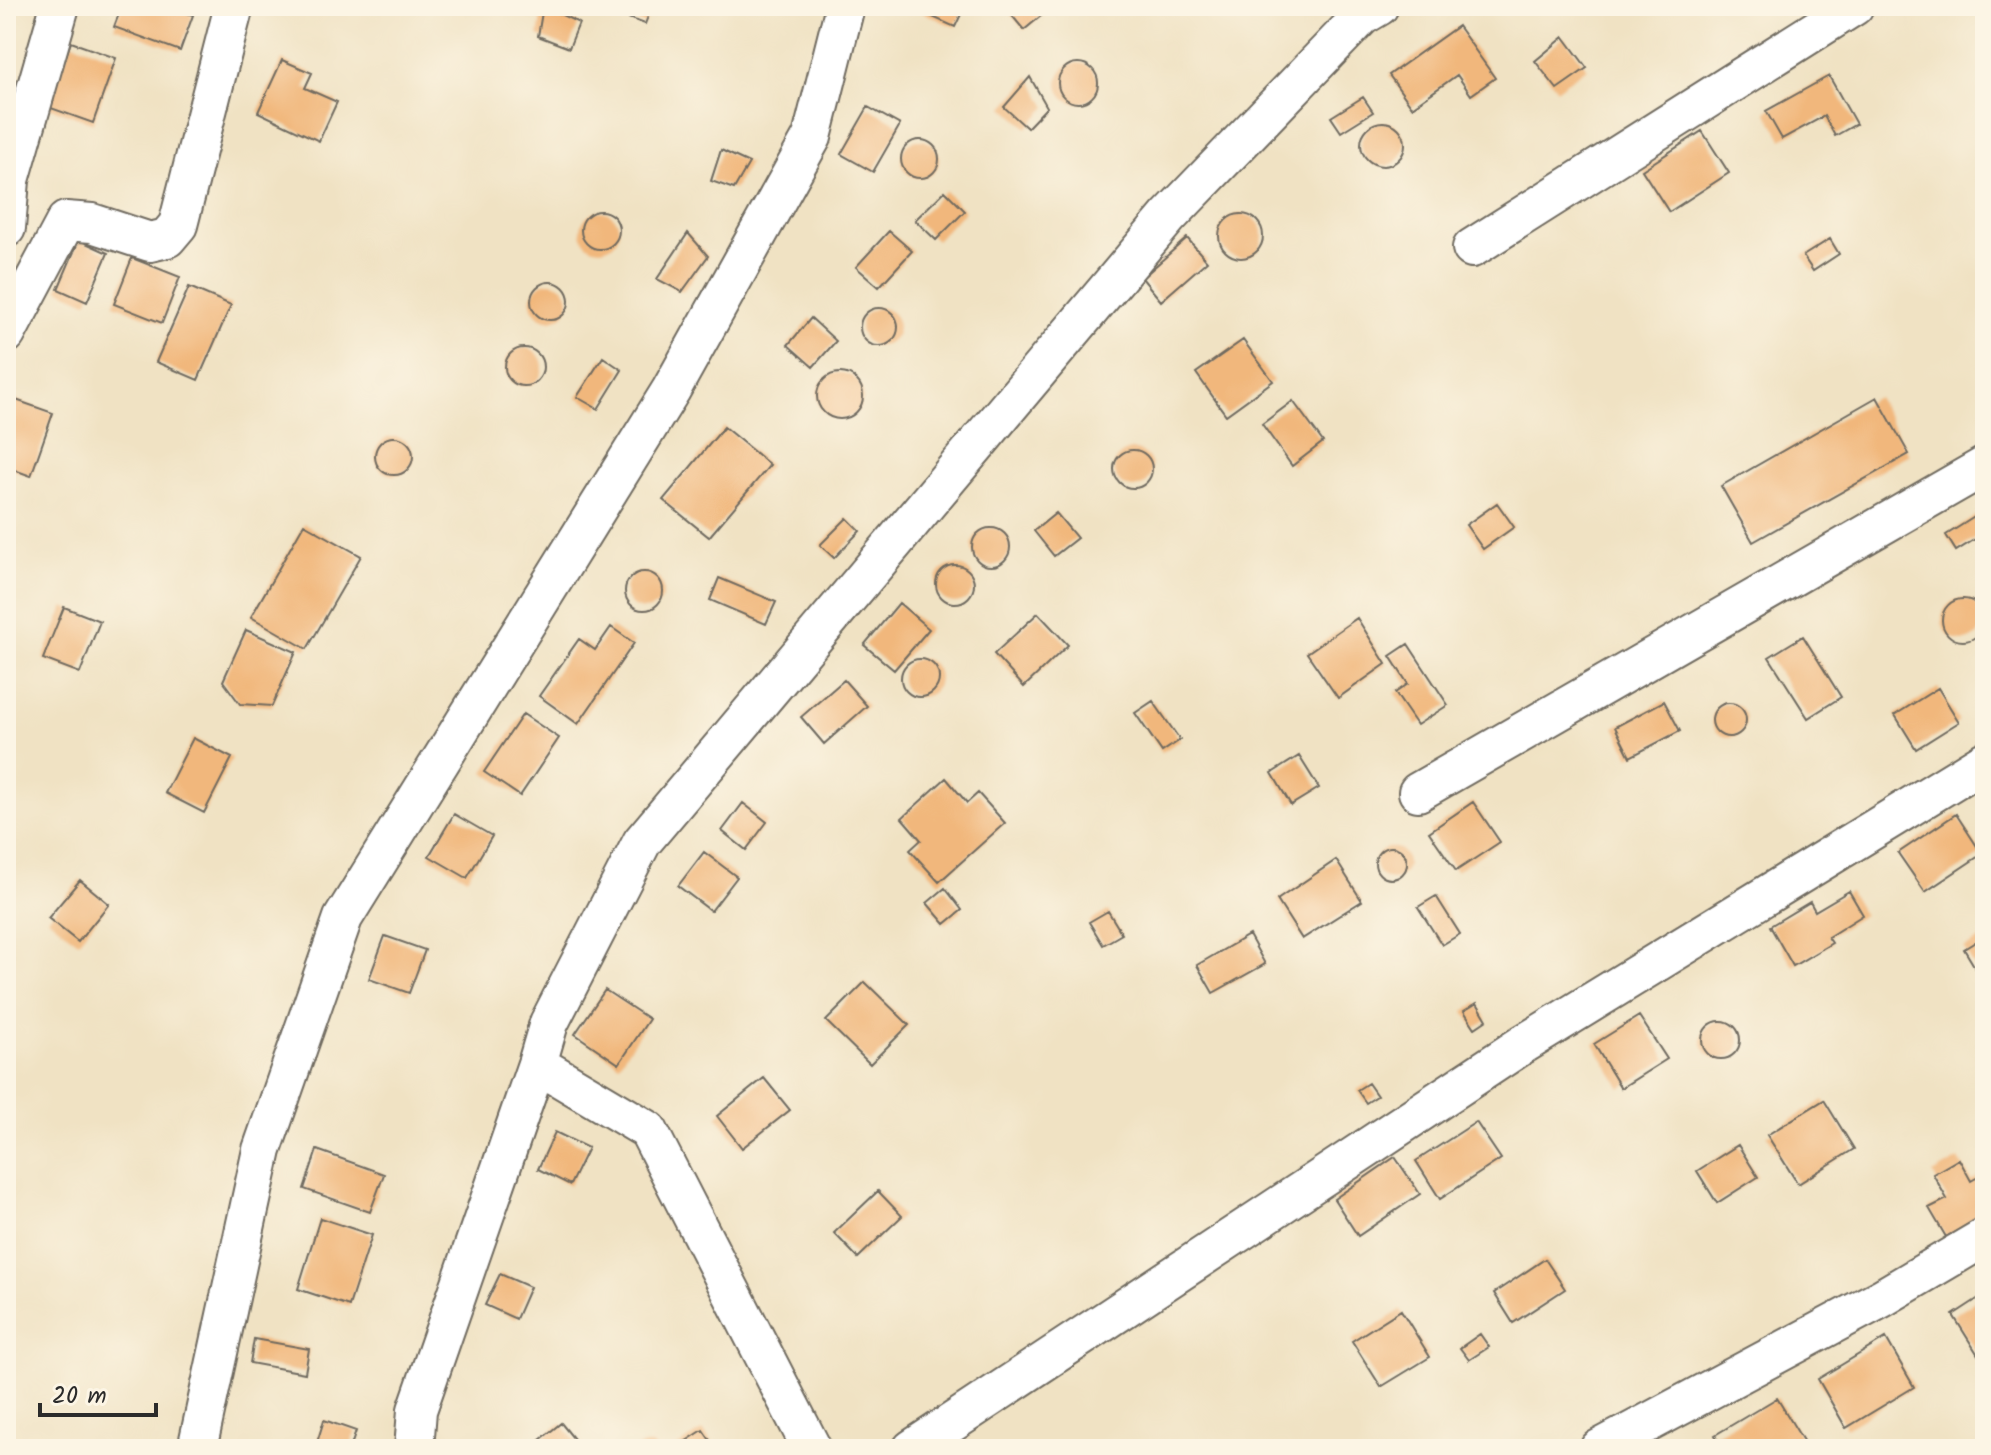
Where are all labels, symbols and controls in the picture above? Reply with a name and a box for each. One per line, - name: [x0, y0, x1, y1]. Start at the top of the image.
- scale bar: [40, 1367, 156, 1417]
- text: 20 m: [52, 1377, 107, 1416]

